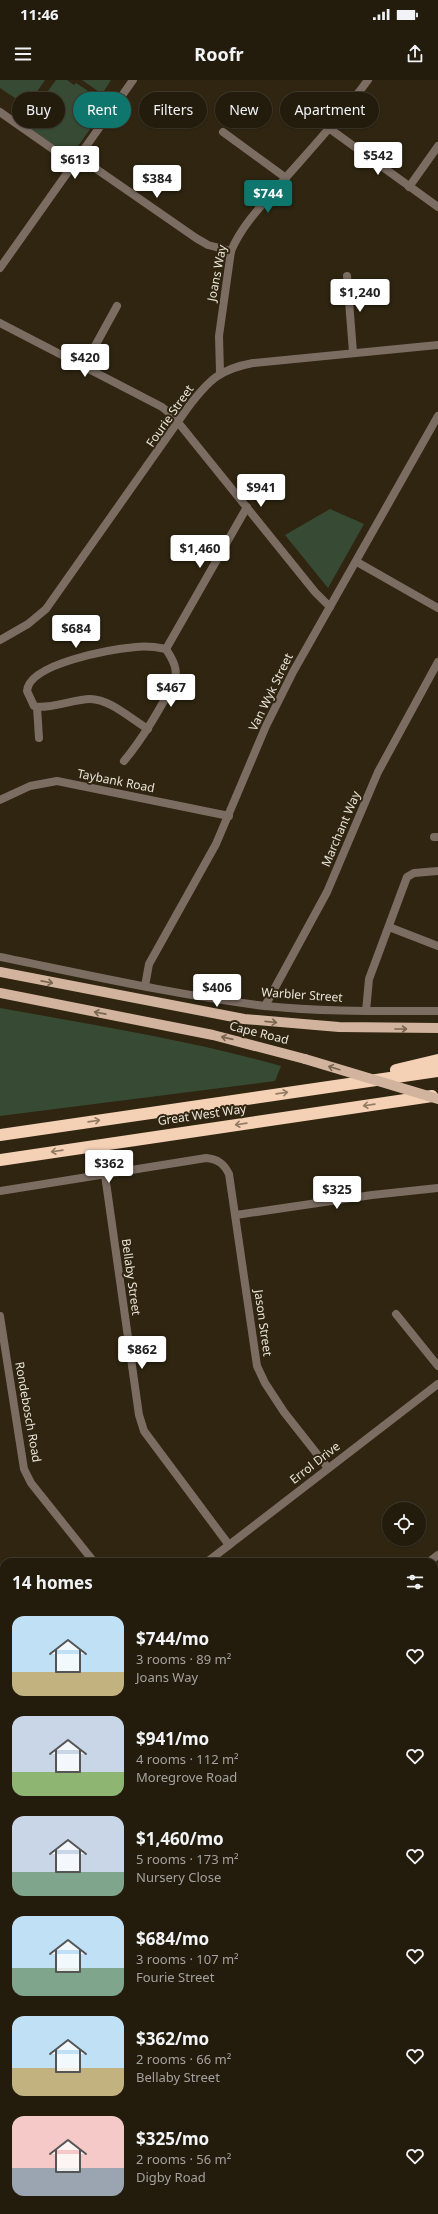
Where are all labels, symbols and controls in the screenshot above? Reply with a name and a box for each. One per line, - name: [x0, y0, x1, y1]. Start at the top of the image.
- text: 11:46: [20, 4, 59, 24]
- text: Roofr: [194, 42, 244, 66]
- icon: menu: [12, 43, 34, 65]
- icon: share: [404, 43, 426, 65]
- chip: Buy: [12, 92, 65, 128]
- chip: Rent: [73, 92, 131, 128]
- chip: Filters: [139, 92, 207, 128]
- chip: New: [215, 92, 272, 128]
- chip: Apartment: [280, 92, 379, 128]
- pin: $542: [354, 142, 402, 176]
- pin: $613: [51, 146, 99, 180]
- text: $542: [363, 146, 393, 164]
- text: $613: [60, 150, 90, 168]
- pin: $384: [133, 165, 181, 199]
- text: $384: [142, 169, 172, 187]
- pin: $744: [244, 180, 292, 214]
- text: $744: [253, 184, 283, 202]
- street label: Joans Way: [203, 242, 230, 304]
- pin: $1,240: [327, 279, 393, 313]
- text: $1,240: [340, 283, 380, 301]
- pin: $420: [61, 344, 109, 378]
- text: $420: [70, 348, 100, 366]
- street label: Fourie Street: [142, 381, 198, 450]
- pin: $941: [237, 474, 285, 508]
- text: $941: [246, 478, 276, 496]
- pin: $1,460: [167, 535, 233, 569]
- text: $1,460: [180, 539, 220, 557]
- pin: $684: [52, 615, 100, 649]
- text: $684: [61, 619, 91, 637]
- street label: Van Wyk Street: [244, 649, 297, 734]
- pin: $467: [147, 674, 195, 708]
- text: $467: [156, 678, 186, 696]
- street label: Taybank Road: [76, 765, 156, 796]
- street label: Marchant Way: [317, 787, 365, 869]
- pin: $406: [193, 974, 241, 1008]
- one-way arrow: [40, 978, 53, 986]
- text: $406: [202, 978, 232, 996]
- street label: Warbler Street: [261, 983, 344, 1006]
- one-way arrow: [94, 1008, 107, 1016]
- street label: Cape Road: [228, 1017, 290, 1048]
- one-way arrow: [264, 1018, 277, 1026]
- one-way arrow: [394, 1025, 407, 1033]
- one-way arrow: [221, 1034, 234, 1042]
- one-way arrow: [327, 1064, 340, 1071]
- one-way arrow: [275, 1089, 288, 1097]
- street label: Great West Way: [157, 1100, 248, 1129]
- one-way arrow: [363, 1101, 376, 1109]
- one-way arrow: [87, 1117, 100, 1125]
- one-way arrow: [235, 1120, 248, 1128]
- one-way arrow: [51, 1147, 64, 1155]
- pin: $362: [85, 1150, 133, 1184]
- text: $362: [94, 1154, 124, 1172]
- pin: $325: [313, 1176, 361, 1210]
- text: $325: [322, 1180, 352, 1198]
- street label: Bellaby Street: [118, 1237, 145, 1317]
- street label: Jason Street: [250, 1288, 277, 1358]
- pin: $862: [118, 1336, 166, 1370]
- text: $862: [127, 1340, 157, 1358]
- street label: Rondebosch Road: [11, 1360, 46, 1464]
- street label: Errol Drive: [286, 1437, 344, 1488]
- map controls: [382, 1502, 426, 1546]
- button: locate: [382, 1502, 426, 1546]
- text: 14 homes: [12, 1571, 93, 1594]
- icon: filters: [404, 1571, 426, 1593]
- text: $744/mo: [136, 1627, 209, 1650]
- icon: home: [44, 1632, 92, 1680]
- icon: heart: [404, 1645, 426, 1667]
- text: 3 rooms · 89 m²: [136, 1650, 231, 1668]
- text: Joans Way: [136, 1668, 198, 1686]
- text: $941/mo: [136, 1727, 209, 1750]
- icon: home: [44, 1732, 92, 1780]
- icon: heart: [404, 1745, 426, 1767]
- text: 4 rooms · 112 m²: [136, 1750, 239, 1768]
- text: Moregrove Road: [136, 1768, 237, 1786]
- text: $1,460/mo: [136, 1827, 224, 1850]
- icon: home: [44, 1832, 92, 1880]
- icon: heart: [404, 1845, 426, 1867]
- text: 5 rooms · 173 m²: [136, 1850, 239, 1868]
- text: Nursery Close: [136, 1868, 221, 1886]
- text: $684/mo: [136, 1927, 209, 1950]
- icon: home: [44, 1932, 92, 1980]
- icon: heart: [404, 1945, 426, 1967]
- text: 3 rooms · 107 m²: [136, 1950, 239, 1968]
- text: Fourie Street: [136, 1968, 214, 1986]
- text: $362/mo: [136, 2027, 209, 2050]
- icon: home: [44, 2032, 92, 2080]
- icon: heart: [404, 2045, 426, 2067]
- text: 2 rooms · 66 m²: [136, 2050, 231, 2068]
- text: Bellaby Street: [136, 2068, 220, 2086]
- text: $325/mo: [136, 2127, 209, 2150]
- icon: home: [44, 2132, 92, 2180]
- icon: heart: [404, 2145, 426, 2167]
- text: 2 rooms · 56 m²: [136, 2150, 231, 2168]
- text: Digby Road: [136, 2168, 206, 2186]

